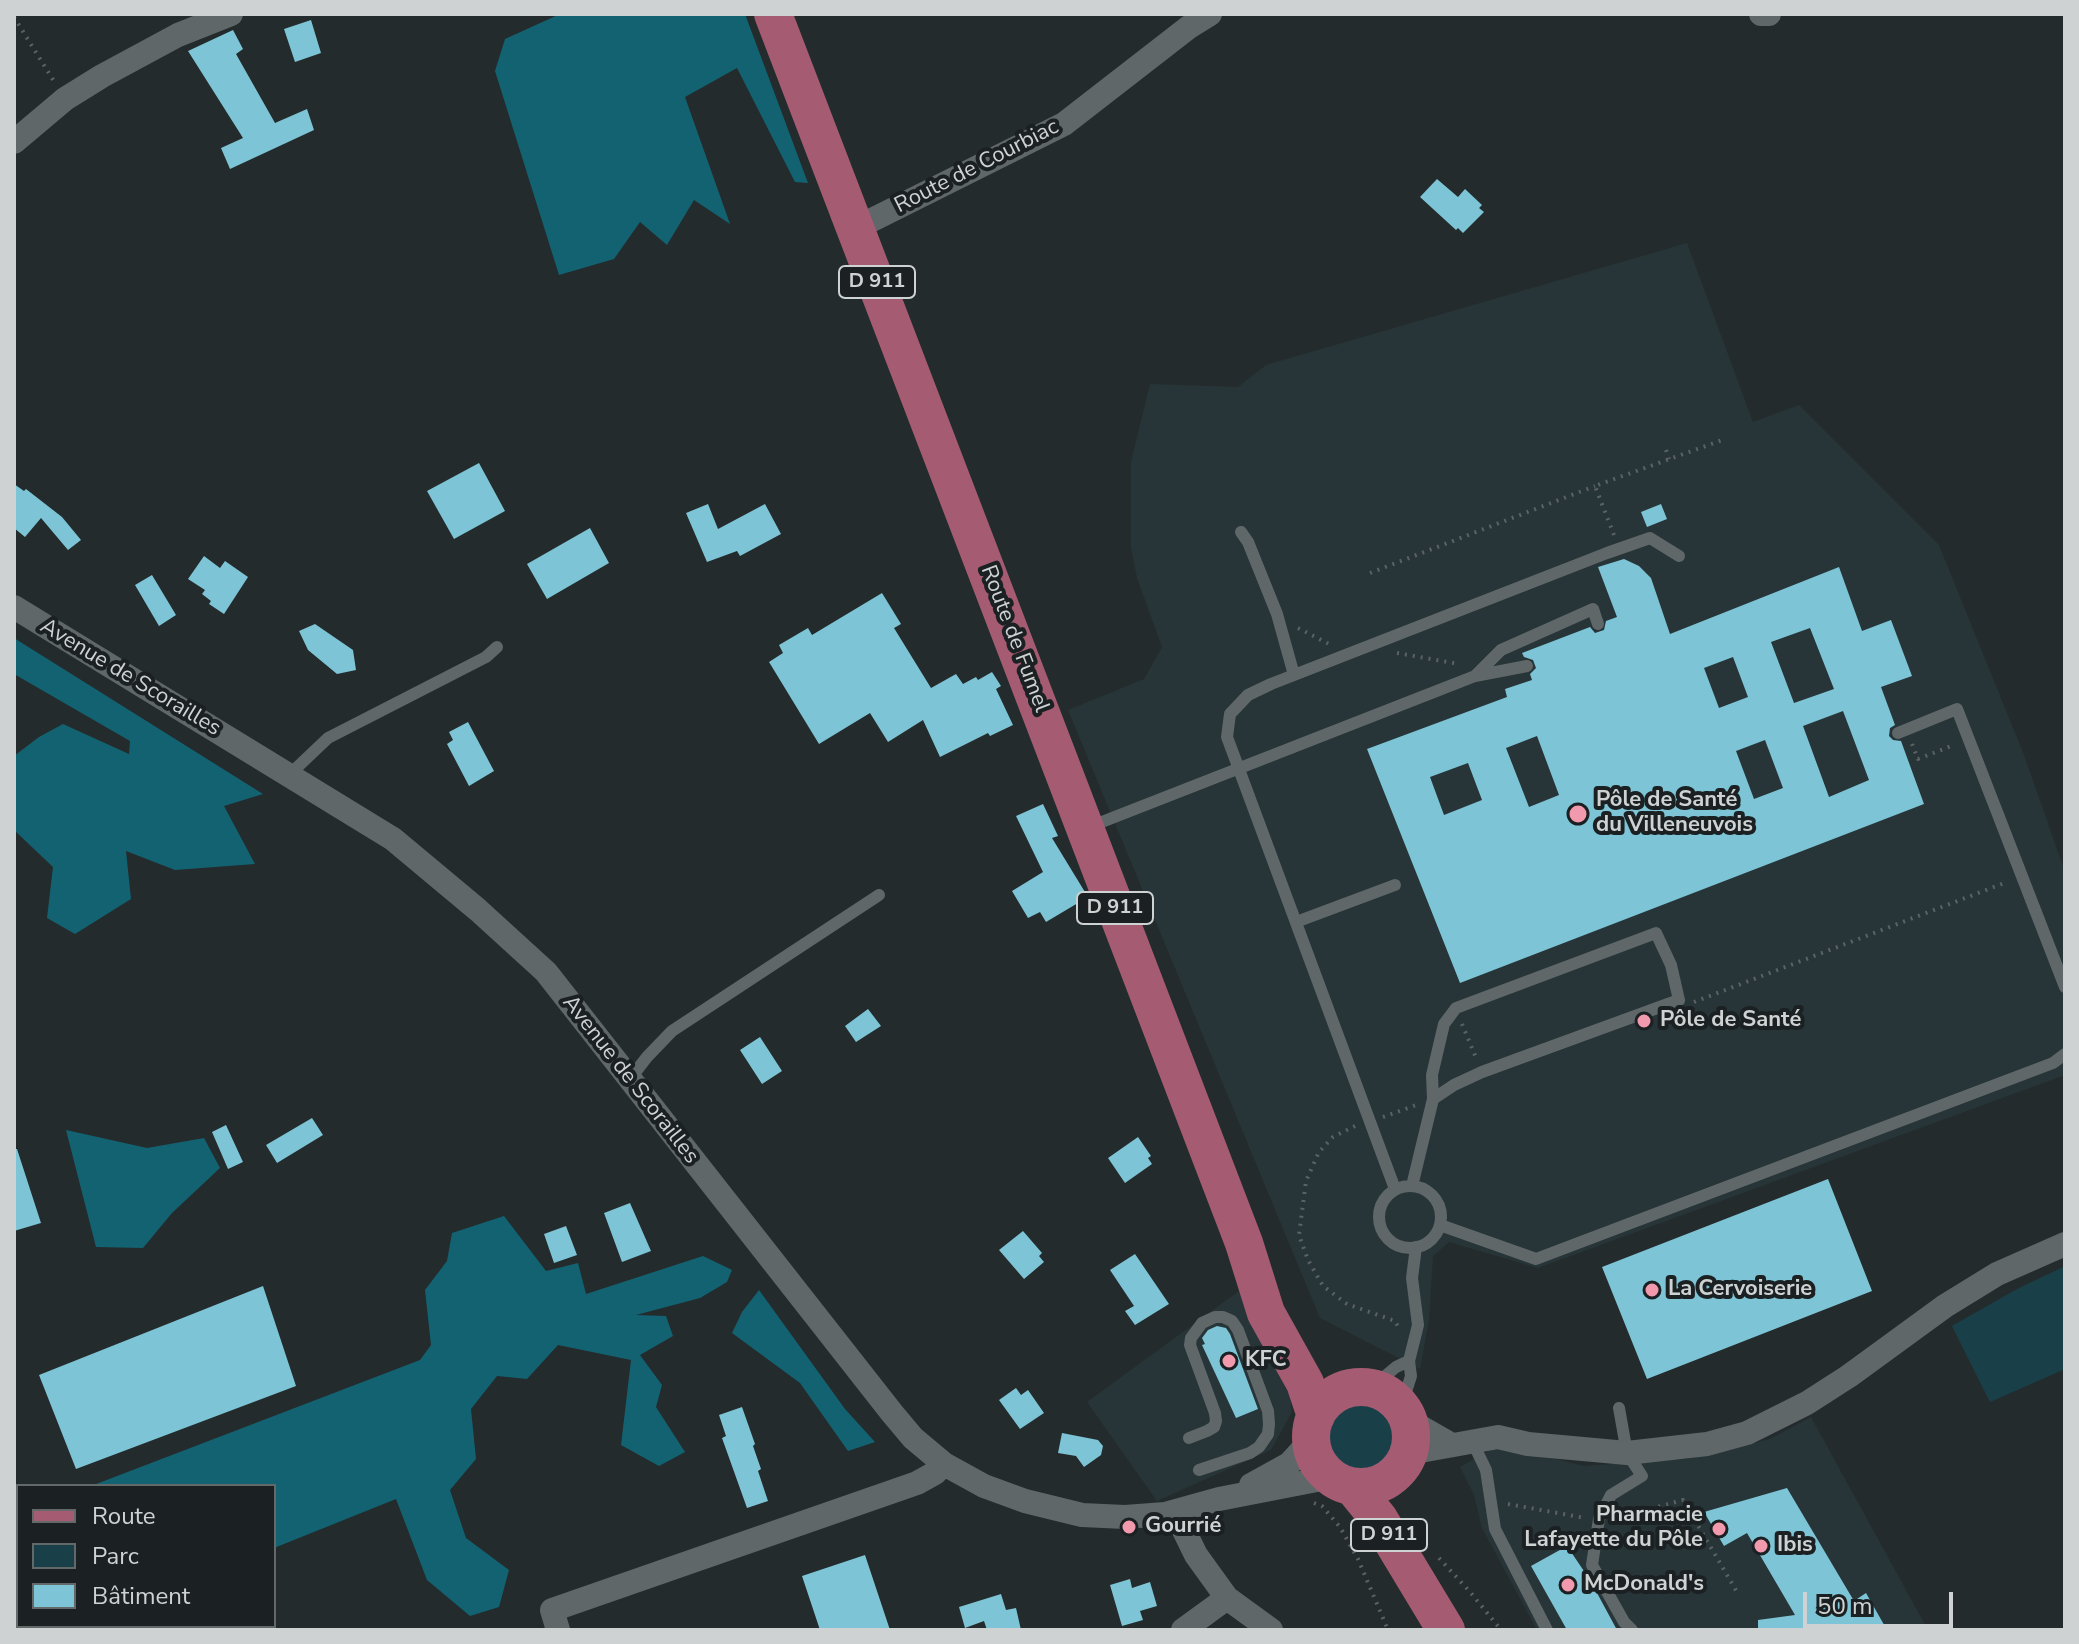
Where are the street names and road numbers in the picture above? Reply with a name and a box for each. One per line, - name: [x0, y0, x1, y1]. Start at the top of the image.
- street label: Route de Courbiac: [891, 114, 1063, 220]
- road number: D 911: [839, 266, 915, 298]
- street label: Route de Fumel: [974, 562, 1054, 716]
- street label: Avenue de Scorailles: [35, 614, 225, 742]
- road number: D 911: [1077, 892, 1153, 924]
- street label: Avenue de Scorailles: [556, 991, 704, 1169]
- road number: D 911: [1351, 1519, 1427, 1551]

